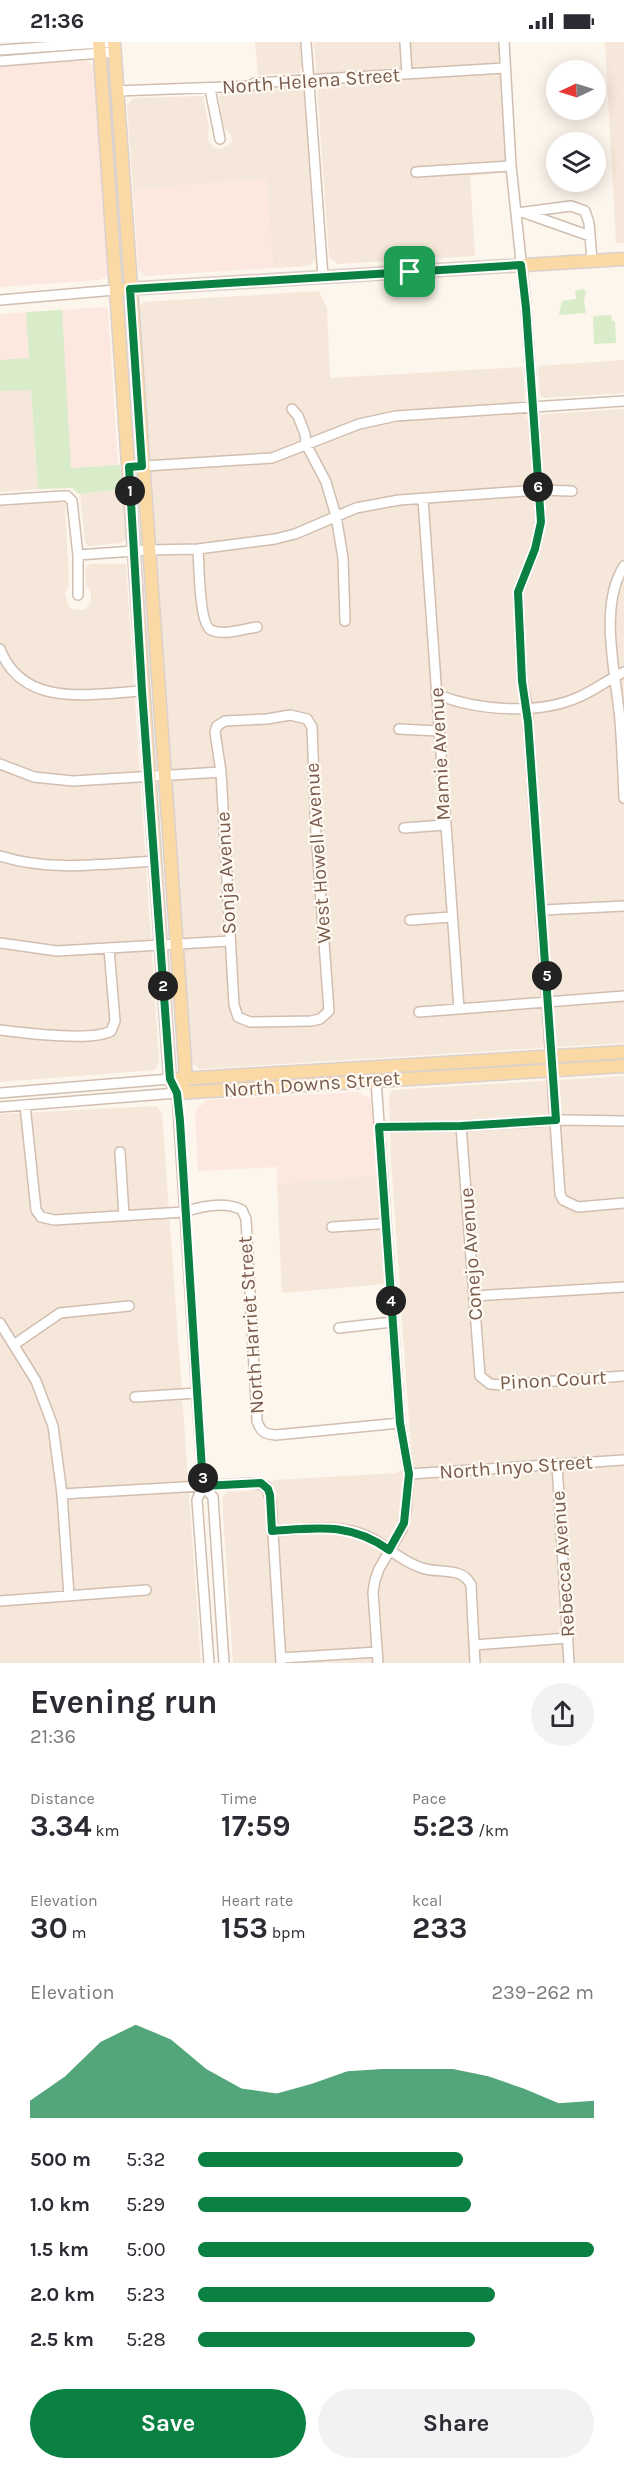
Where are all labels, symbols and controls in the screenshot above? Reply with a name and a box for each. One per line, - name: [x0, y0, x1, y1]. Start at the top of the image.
- text: 21:36: [30, 8, 84, 34]
- north arrow: [546, 60, 606, 120]
- map controls: [546, 60, 606, 192]
- street label: North Helena Street: [221, 63, 401, 99]
- button: layers: [546, 132, 606, 192]
- pin: [384, 246, 435, 297]
- icon: arrive: [393, 255, 426, 288]
- pin: 6: [523, 472, 553, 502]
- pin: 1: [115, 476, 145, 506]
- text: 6: [533, 477, 543, 496]
- text: 1: [127, 481, 133, 500]
- street label: Mamie Avenue: [425, 687, 455, 821]
- street label: West Howell Avenue: [300, 762, 336, 944]
- street label: Sonja Avenue: [211, 811, 241, 935]
- pin: 5: [532, 961, 562, 991]
- text: 5: [542, 966, 552, 985]
- pin: 2: [148, 971, 178, 1001]
- text: 2: [158, 976, 168, 995]
- street label: North Downs Street: [223, 1066, 402, 1102]
- street label: Conejo Avenue: [455, 1187, 487, 1321]
- street label: North Harriet Street: [233, 1235, 269, 1415]
- pin: 4: [376, 1286, 406, 1316]
- text: 4: [386, 1291, 396, 1310]
- street label: Pinon Court: [499, 1366, 607, 1394]
- street label: North Inyo Street: [439, 1450, 594, 1484]
- pin: 3: [188, 1463, 218, 1493]
- text: 3: [198, 1468, 208, 1487]
- street label: Rebecca Avenue: [546, 1490, 580, 1638]
- text: Evening run: [30, 1683, 218, 1721]
- button: share: [531, 1683, 594, 1746]
- text: 21:36: [30, 1725, 76, 1748]
- text: Distance: [30, 1789, 95, 1808]
- text: Time: [221, 1789, 257, 1808]
- text: Pace: [412, 1789, 446, 1808]
- text: 3.34: [30, 1808, 92, 1844]
- text: 17:59: [221, 1808, 290, 1844]
- text: 5:23: [412, 1808, 474, 1844]
- text: km: [92, 1821, 119, 1840]
- text: /km: [474, 1821, 509, 1840]
- text: Elevation: [30, 1891, 98, 1910]
- text: Heart rate: [221, 1891, 293, 1910]
- text: kcal: [412, 1891, 443, 1910]
- text: 30: [30, 1910, 68, 1946]
- text: 153: [221, 1910, 268, 1946]
- text: 233: [412, 1910, 467, 1946]
- text: m: [68, 1923, 86, 1942]
- text: bpm: [268, 1923, 305, 1942]
- text: Elevation: [30, 1981, 115, 2004]
- text: 239–262 m: [491, 1981, 594, 2004]
- text: 500 m: [30, 2148, 91, 2171]
- text: 5:32: [126, 2148, 165, 2171]
- text: 1.0 km: [30, 2193, 90, 2216]
- text: 5:29: [126, 2193, 165, 2216]
- text: 1.5 km: [30, 2238, 89, 2261]
- text: 5:00: [126, 2238, 166, 2261]
- text: 2.0 km: [30, 2283, 95, 2306]
- text: 5:23: [126, 2283, 165, 2306]
- text: 2.5 km: [30, 2328, 94, 2351]
- text: 5:28: [126, 2328, 166, 2351]
- button: Save: [30, 2389, 306, 2458]
- button: Share: [318, 2389, 594, 2458]

